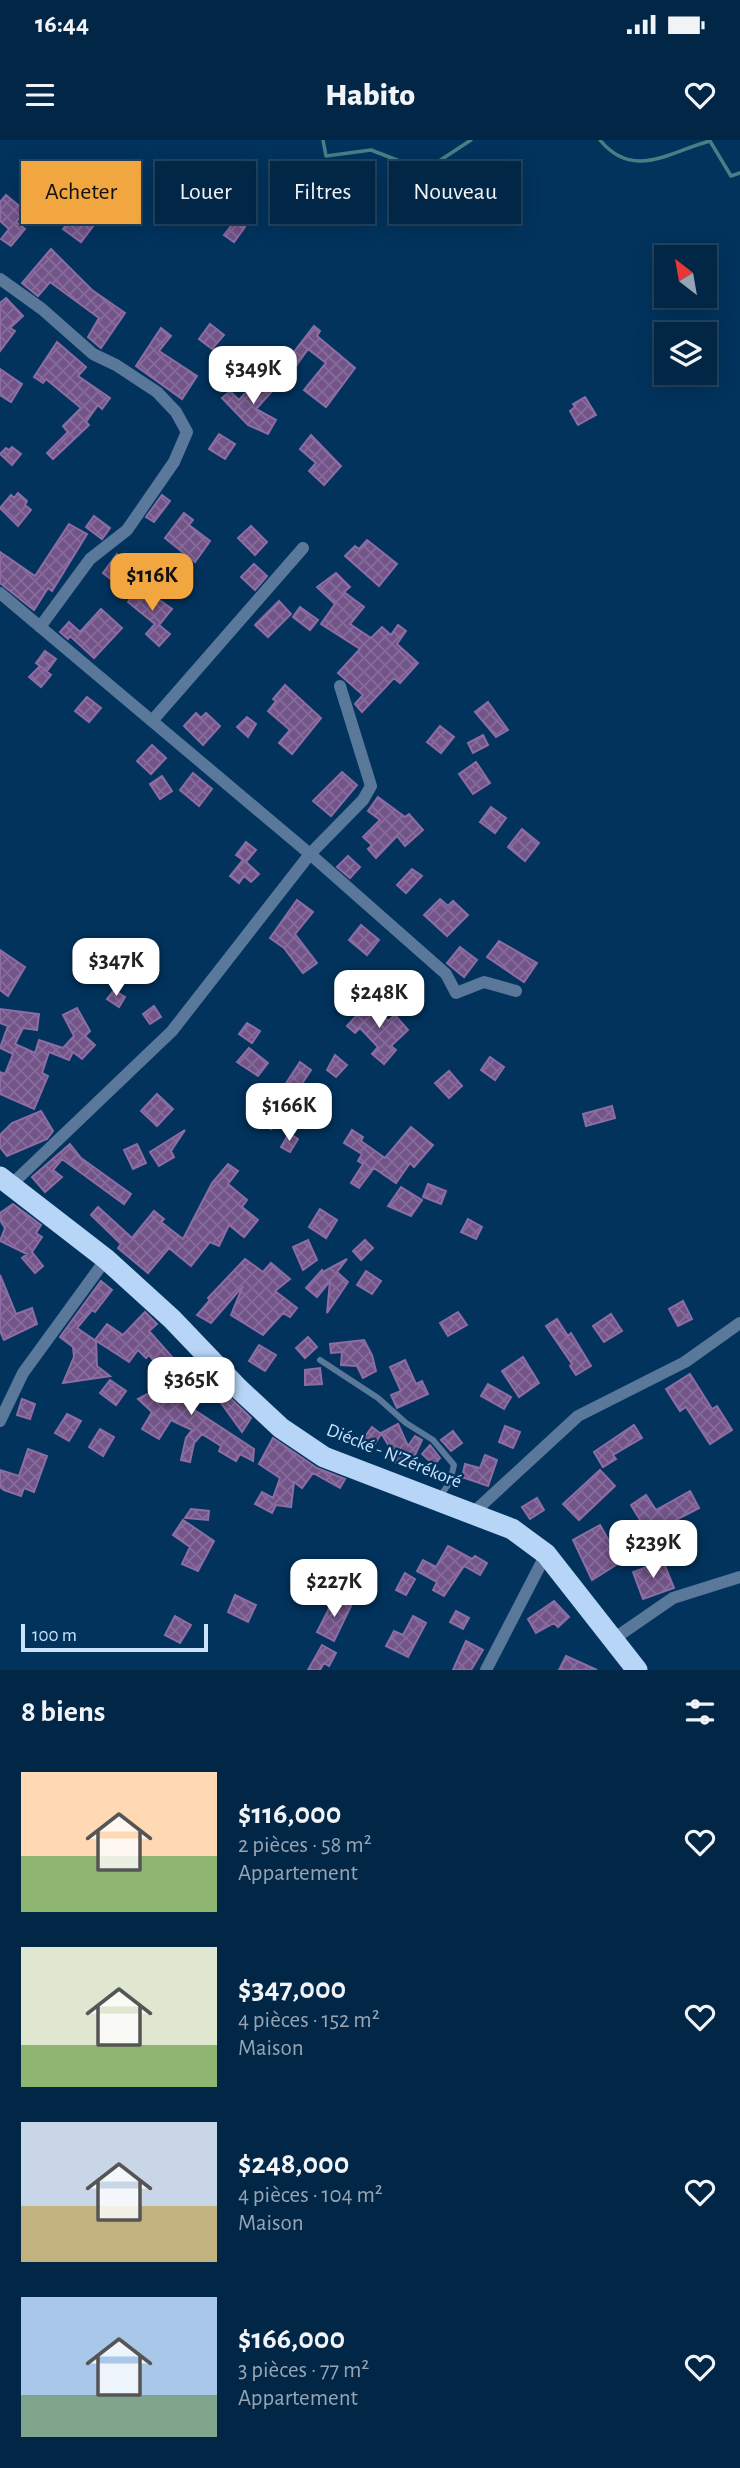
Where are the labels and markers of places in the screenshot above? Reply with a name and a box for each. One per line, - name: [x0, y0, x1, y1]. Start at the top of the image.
- pin: $349K: [204, 346, 302, 406]
- pin: $116K: [103, 554, 201, 613]
- pin: $347K: [67, 938, 165, 998]
- pin: $248K: [330, 970, 428, 1030]
- pin: $166K: [240, 1084, 338, 1143]
- pin: $365K: [142, 1358, 240, 1417]
- pin: $239K: [604, 1520, 702, 1580]
- pin: $227K: [285, 1560, 383, 1619]

